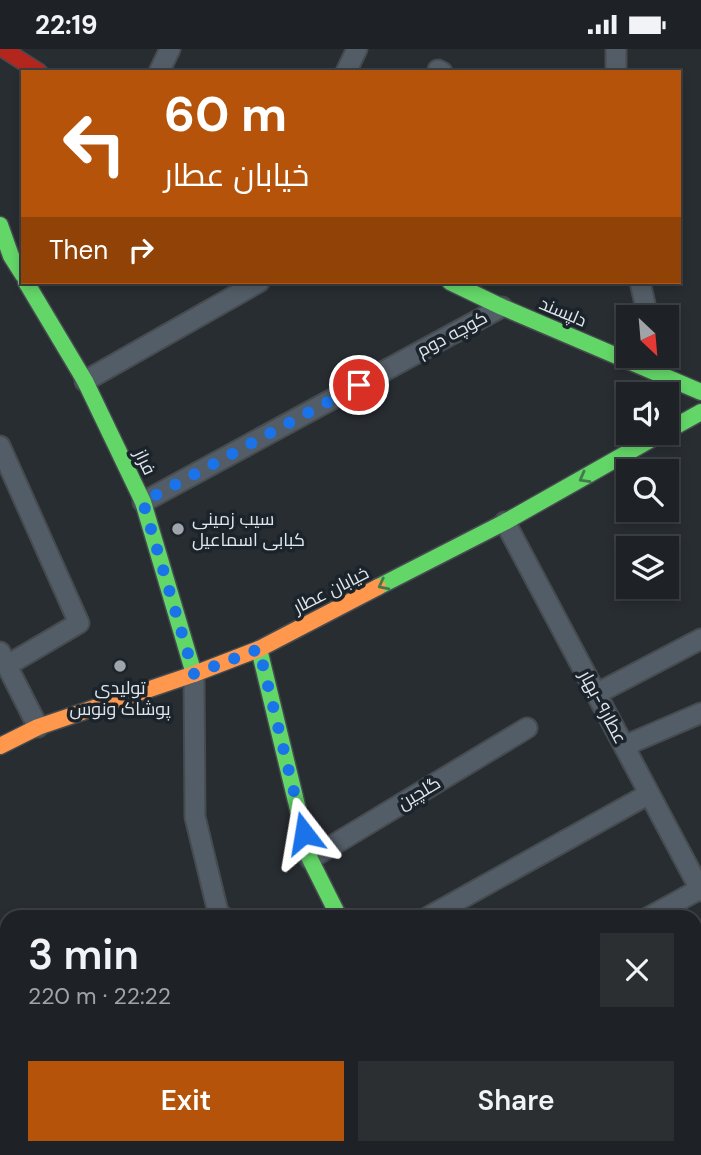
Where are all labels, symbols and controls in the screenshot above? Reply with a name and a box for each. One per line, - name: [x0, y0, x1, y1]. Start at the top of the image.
- text: 22:19: [35, 8, 98, 42]
- text: 60 m: [164, 82, 287, 146]
- icon: left: [49, 98, 140, 189]
- text: خیابان عطار: [164, 154, 309, 196]
- icon: right: [122, 231, 160, 269]
- text: Then: [49, 233, 108, 267]
- street label: دلپسند: [536, 291, 590, 333]
- street label: کوچه دوم: [413, 305, 491, 363]
- north arrow: [616, 305, 679, 367]
- map controls: [616, 305, 679, 599]
- pin: [329, 355, 389, 415]
- icon: arrive: [340, 366, 378, 404]
- button: sound: [616, 382, 679, 445]
- street label: فراز: [128, 444, 161, 479]
- button: search: [616, 459, 679, 522]
- one-way arrow: [578, 470, 591, 483]
- place label: سیب زمینی کبابی اسماعیل: [192, 507, 305, 552]
- marker: سیب زمینی کبابی اسماعیل: [170, 521, 186, 537]
- button: layers: [616, 536, 679, 599]
- street label: خیابان عطار: [288, 561, 373, 620]
- one-way arrow: [378, 577, 390, 590]
- marker: تولیدی پوشاک ونوس: [112, 658, 128, 674]
- street label: عطار۹-بهار: [573, 665, 632, 748]
- place label: تولیدی پوشاک ونوس: [69, 676, 171, 721]
- street label: گلچین: [393, 771, 445, 815]
- position arrow: [267, 796, 341, 870]
- text: 3 min: [28, 927, 139, 982]
- button: close: [600, 933, 674, 1007]
- text: 220 m · 22:22: [28, 981, 171, 1011]
- button: Exit: [28, 1061, 344, 1141]
- button: Share: [358, 1061, 674, 1141]

